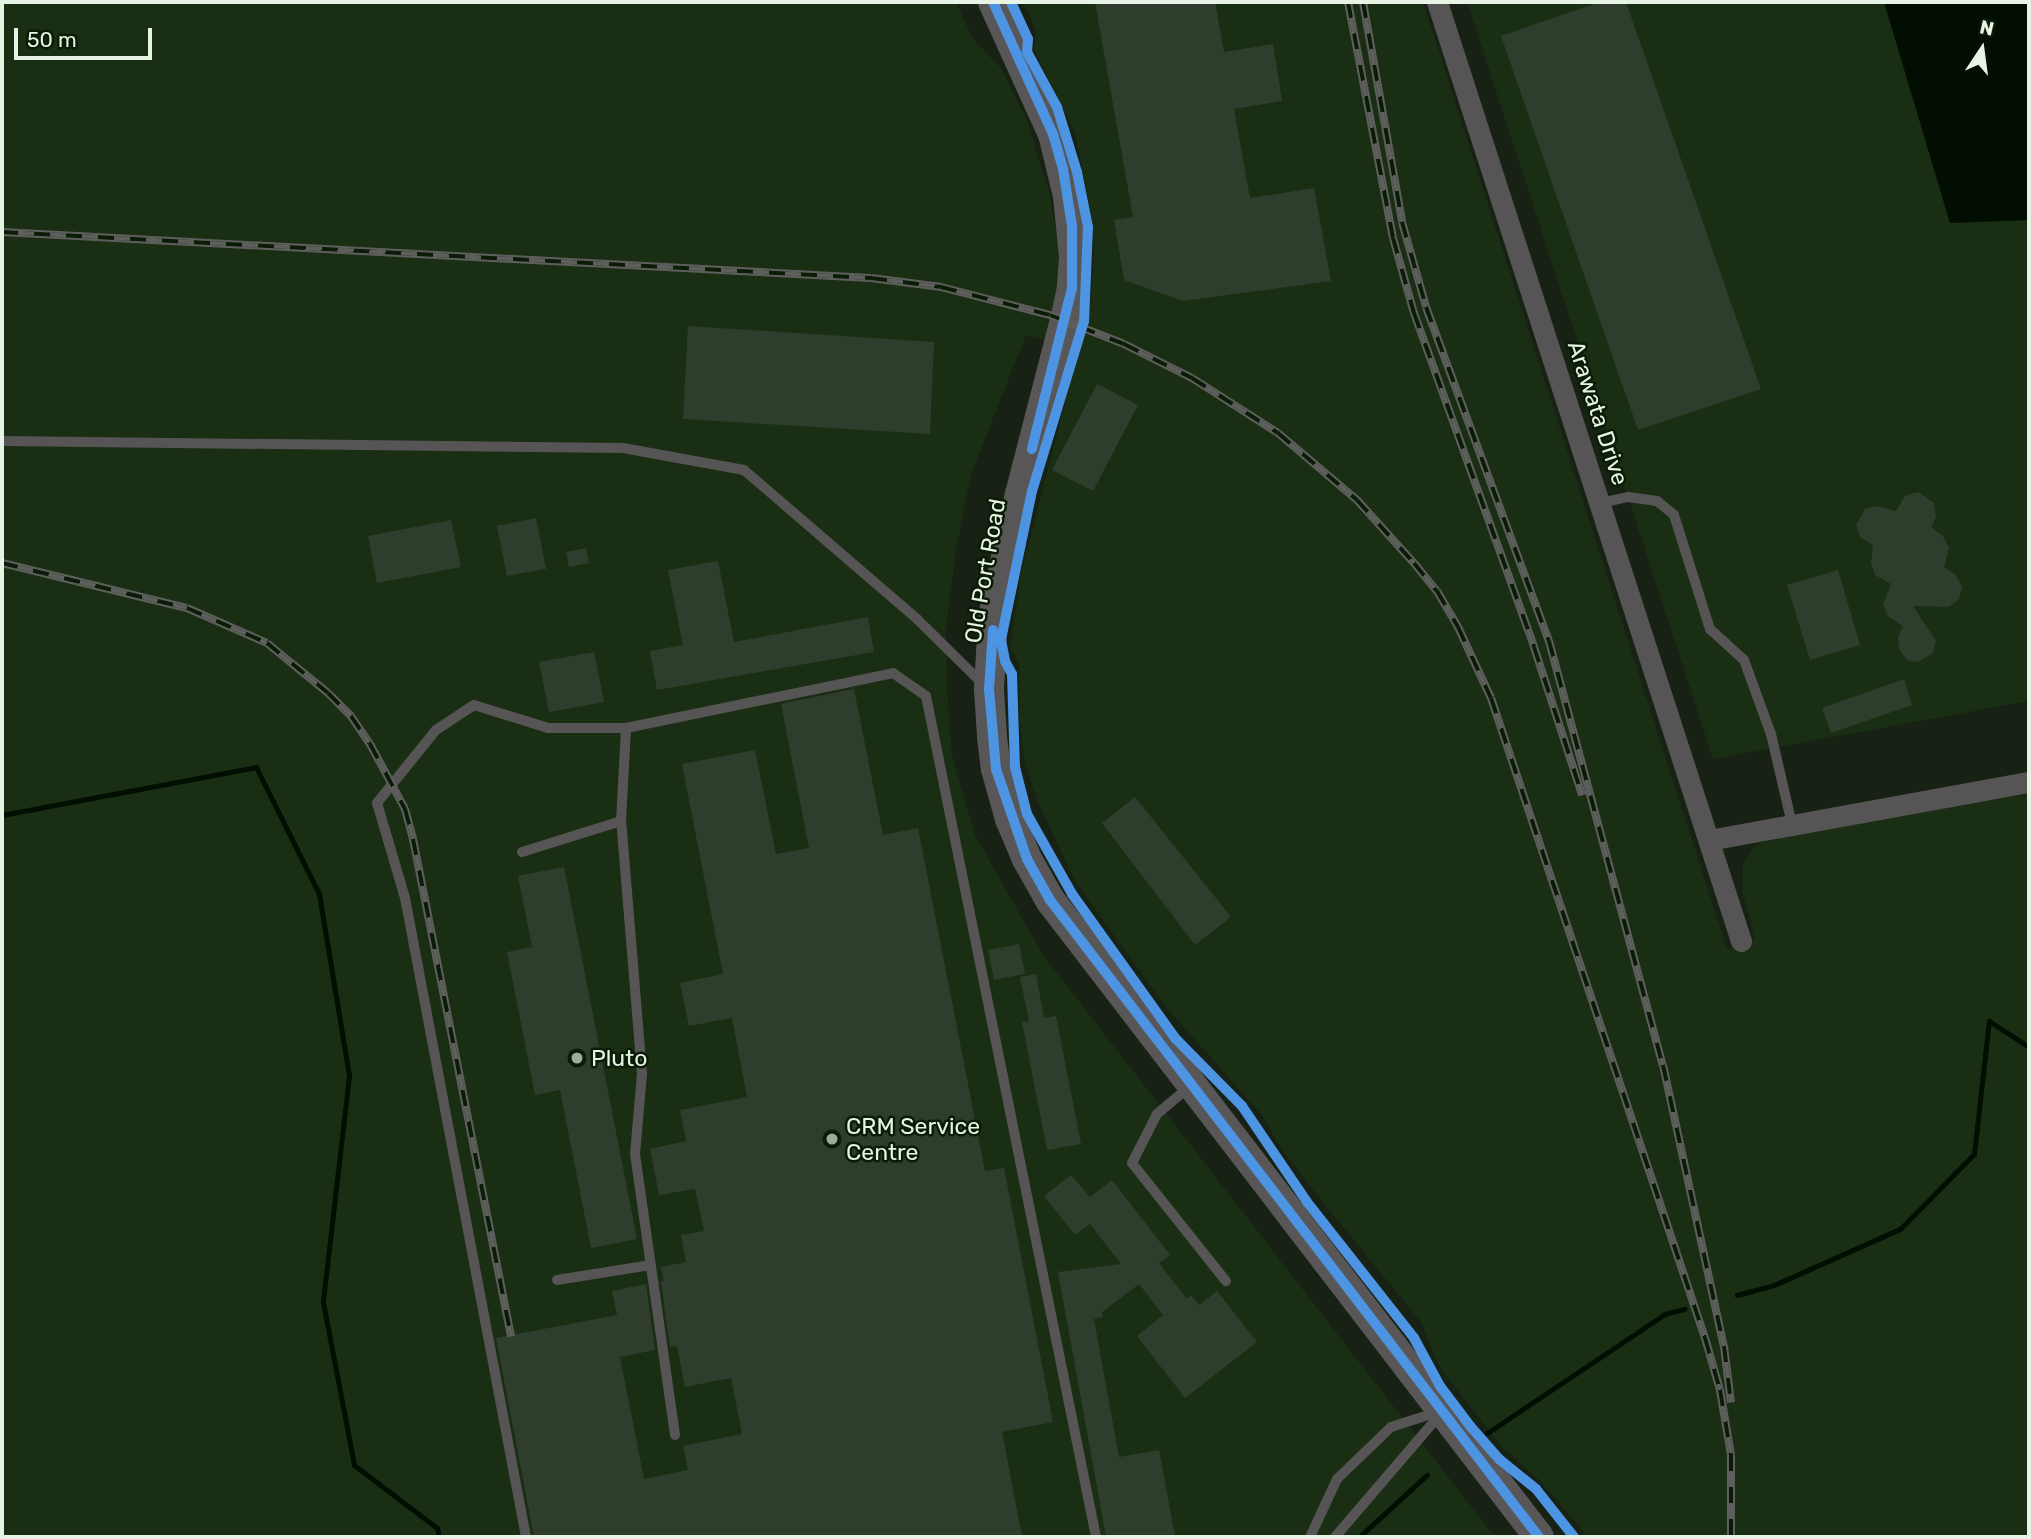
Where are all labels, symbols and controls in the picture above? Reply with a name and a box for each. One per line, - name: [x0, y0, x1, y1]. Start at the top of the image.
- scale bar: [18, 14, 156, 58]
- north arrow: [1947, 14, 2017, 84]
- text: N: [1978, 15, 1996, 41]
- text: 50 m: [27, 27, 77, 52]
- street label: Arawata Drive: [1562, 337, 1634, 489]
- street label: Old Port Road: [959, 497, 1011, 645]
- place label: Pluto: [591, 1044, 647, 1072]
- marker: Pluto: [569, 1050, 585, 1066]
- place label: CRM Service Centre: [846, 1112, 980, 1166]
- marker: CRM Service Centre: [824, 1131, 840, 1147]

